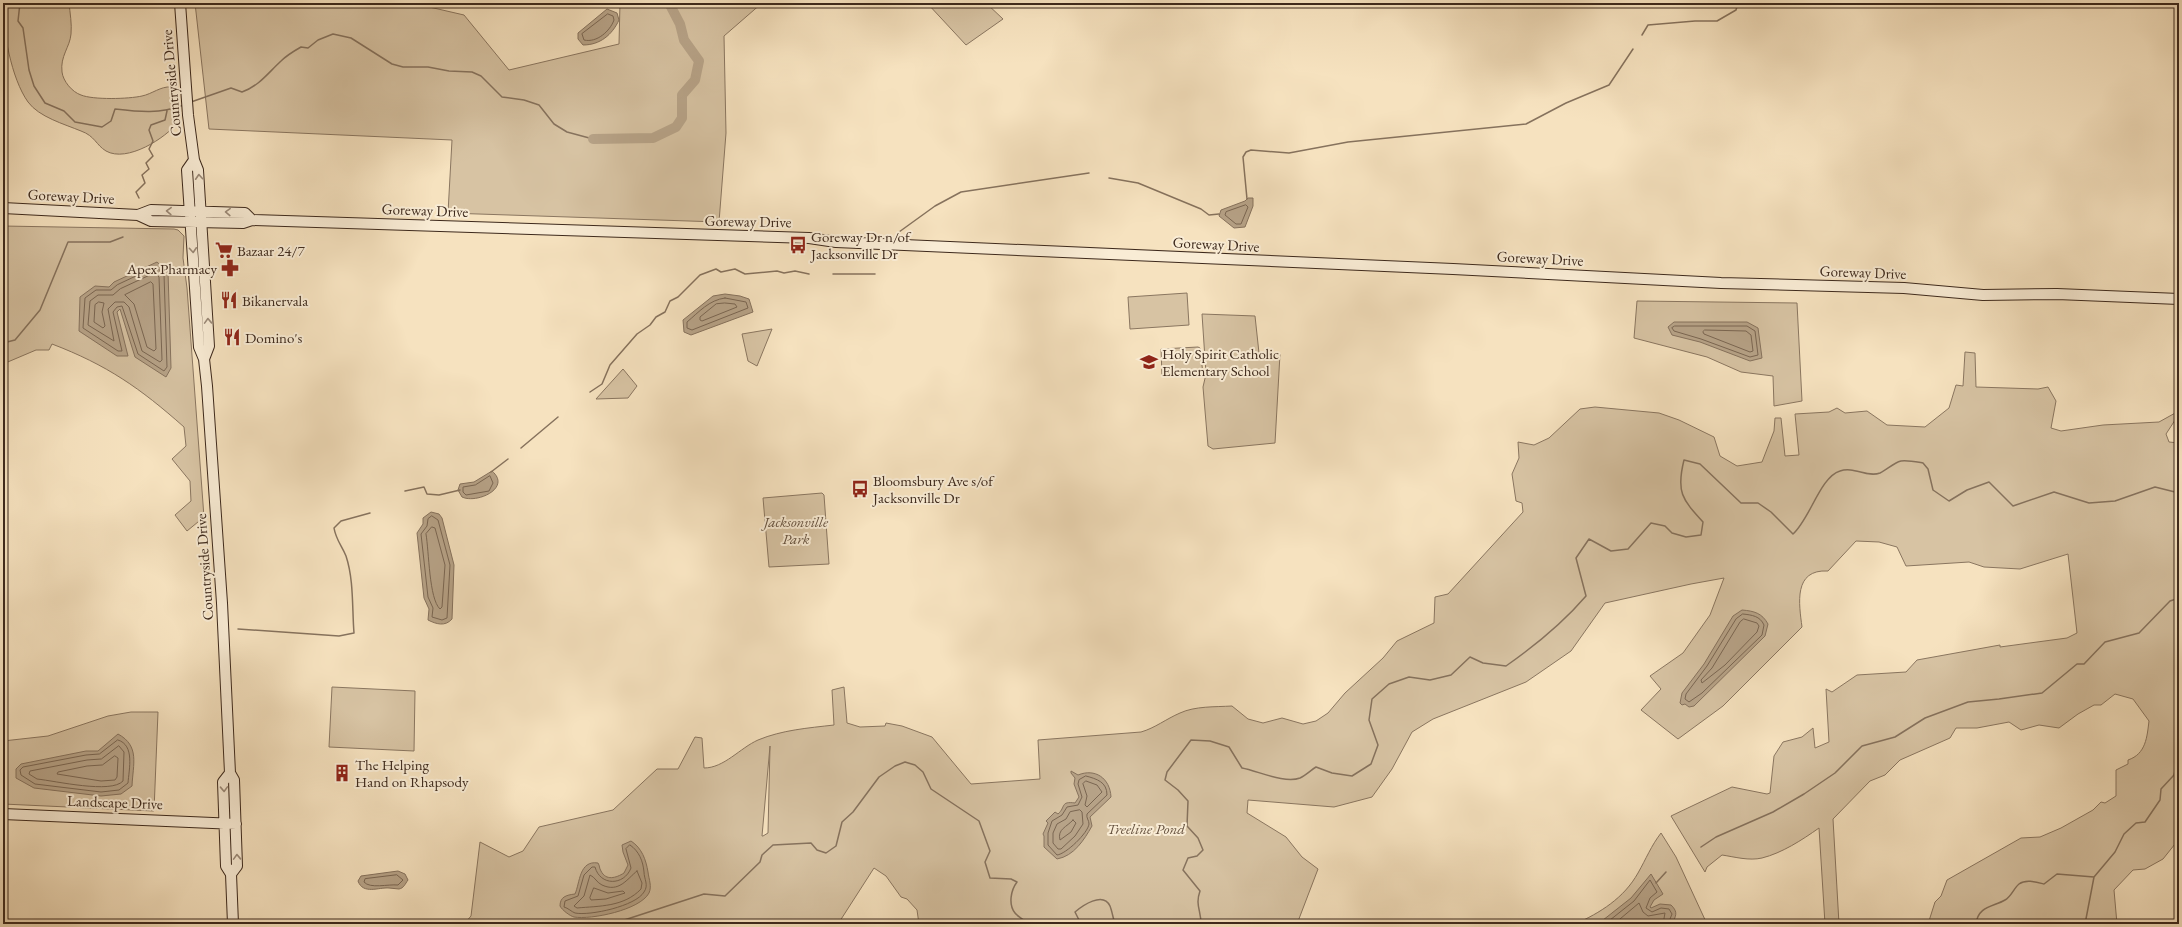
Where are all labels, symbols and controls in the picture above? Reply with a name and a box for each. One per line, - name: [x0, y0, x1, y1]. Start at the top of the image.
- street label: Countryside Drive: [157, 29, 185, 137]
- one-way arrow: [194, 174, 203, 180]
- street label: Goreway Drive: [27, 184, 115, 208]
- street label: Goreway Drive: [381, 199, 469, 221]
- one-way arrow: [166, 206, 172, 215]
- one-way arrow: [225, 208, 231, 216]
- street label: Goreway Drive: [704, 211, 792, 231]
- place label: Goreway Dr n/of Jacksonville Dr: [809, 227, 912, 263]
- street label: Goreway Drive: [1172, 232, 1260, 256]
- bus stop icon: Goreway Dr n/of Jacksonville Dr: [788, 235, 808, 255]
- supermarket icon: Bazaar 24/7: [214, 240, 234, 260]
- place label: Bazaar 24/7: [237, 241, 306, 260]
- street label: Goreway Drive: [1496, 246, 1584, 270]
- one-way arrow: [188, 247, 197, 253]
- pharmacy icon: Apex Pharmacy: [220, 258, 240, 278]
- place label: Apex Pharmacy: [126, 259, 217, 278]
- street label: Goreway Drive: [1819, 261, 1907, 283]
- restaurant icon: Bikanervala: [219, 290, 239, 310]
- place label: Bikanervala: [242, 291, 308, 310]
- one-way arrow: [203, 318, 212, 324]
- restaurant icon: Domino's: [222, 327, 242, 347]
- place label: Domino's: [245, 328, 302, 347]
- place label: Holy Spirit Catholic Elementary School: [1162, 344, 1279, 380]
- school or university icon: Holy Spirit Catholic Elementary School: [1139, 352, 1159, 372]
- place label: Bloomsbury Ave s/of Jacksonville Dr: [871, 471, 995, 507]
- bus stop icon: Bloomsbury Ave s/of Jacksonville Dr: [850, 479, 870, 499]
- park label: Jacksonville Park: [761, 512, 829, 548]
- street label: Countryside Drive: [191, 513, 217, 621]
- place label: The Helping Hand on Rhapsody: [355, 755, 469, 791]
- building icon: The Helping Hand on Rhapsody: [332, 763, 352, 783]
- one-way arrow: [219, 786, 228, 792]
- street label: Landscape Drive: [67, 791, 163, 813]
- park label: Treeline Pond: [1107, 819, 1185, 838]
- one-way arrow: [233, 854, 241, 860]

